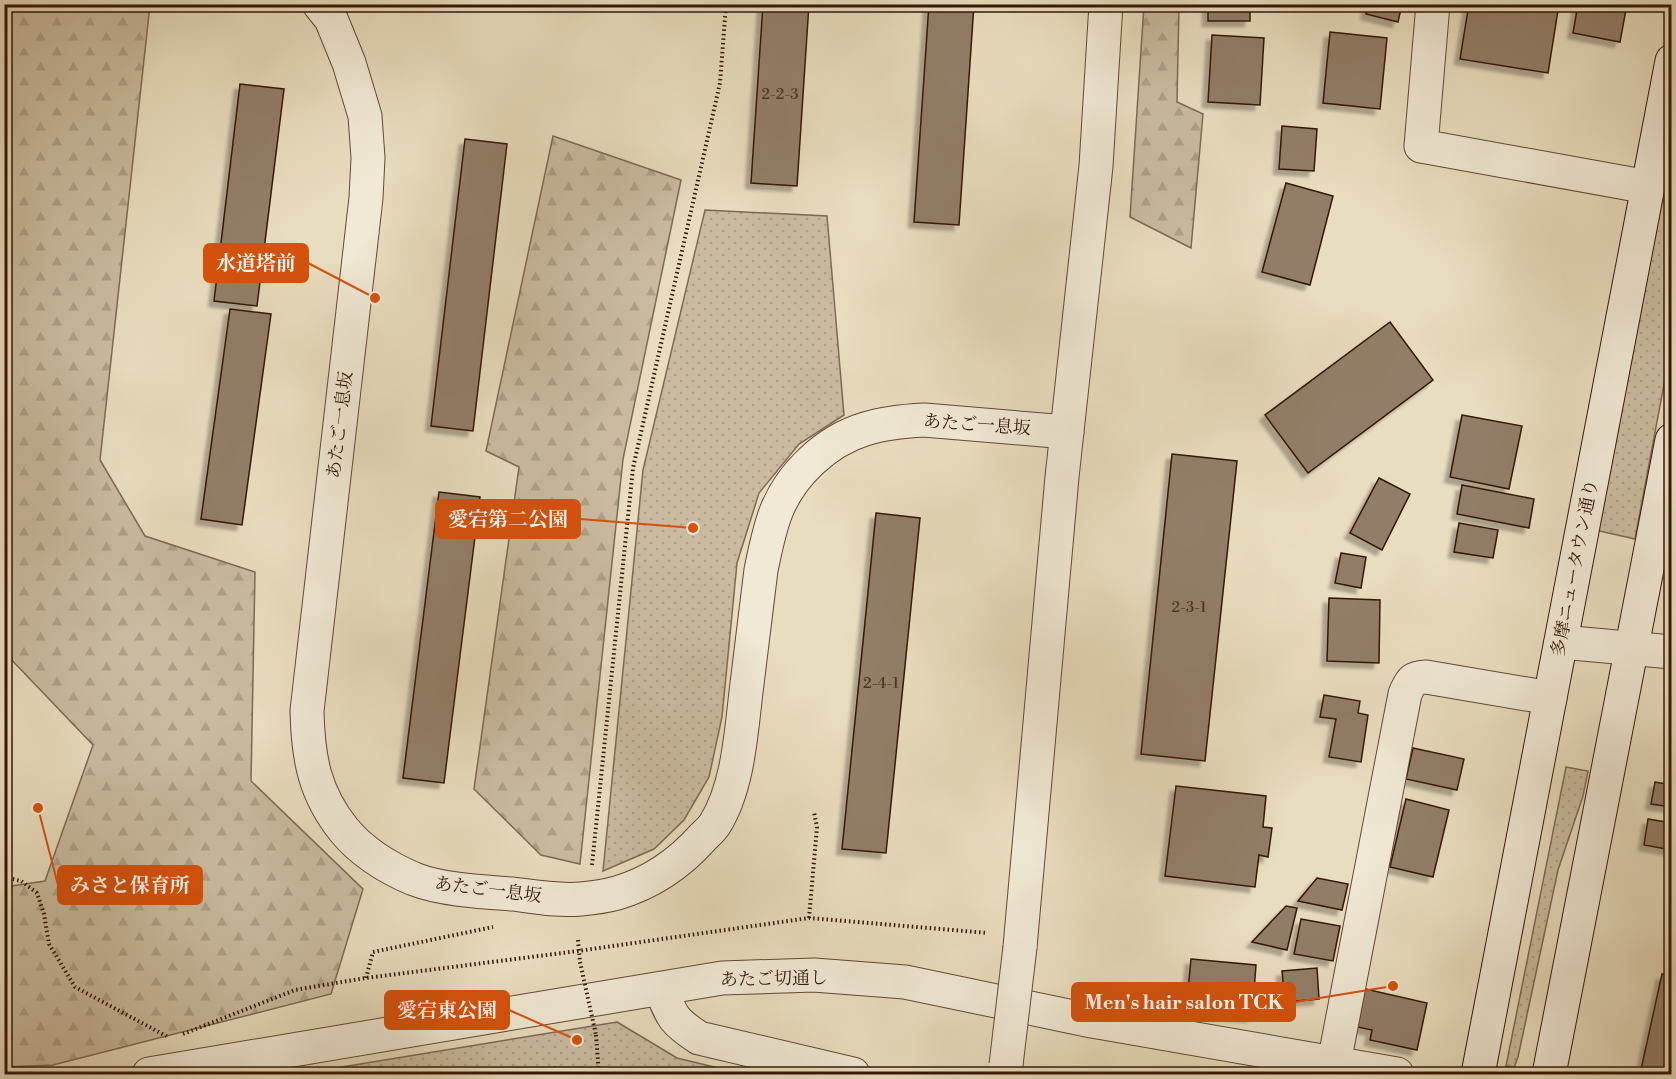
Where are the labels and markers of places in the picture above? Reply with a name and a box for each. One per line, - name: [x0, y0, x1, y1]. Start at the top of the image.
- callout: 水道塔前: [204, 244, 308, 282]
- callout: 愛宕第二公園: [436, 500, 580, 538]
- callout: みさと保育所: [58, 866, 202, 904]
- callout: Men's hair salon TCK: [1072, 983, 1295, 1021]
- callout: 愛宕東公園: [385, 991, 509, 1029]

